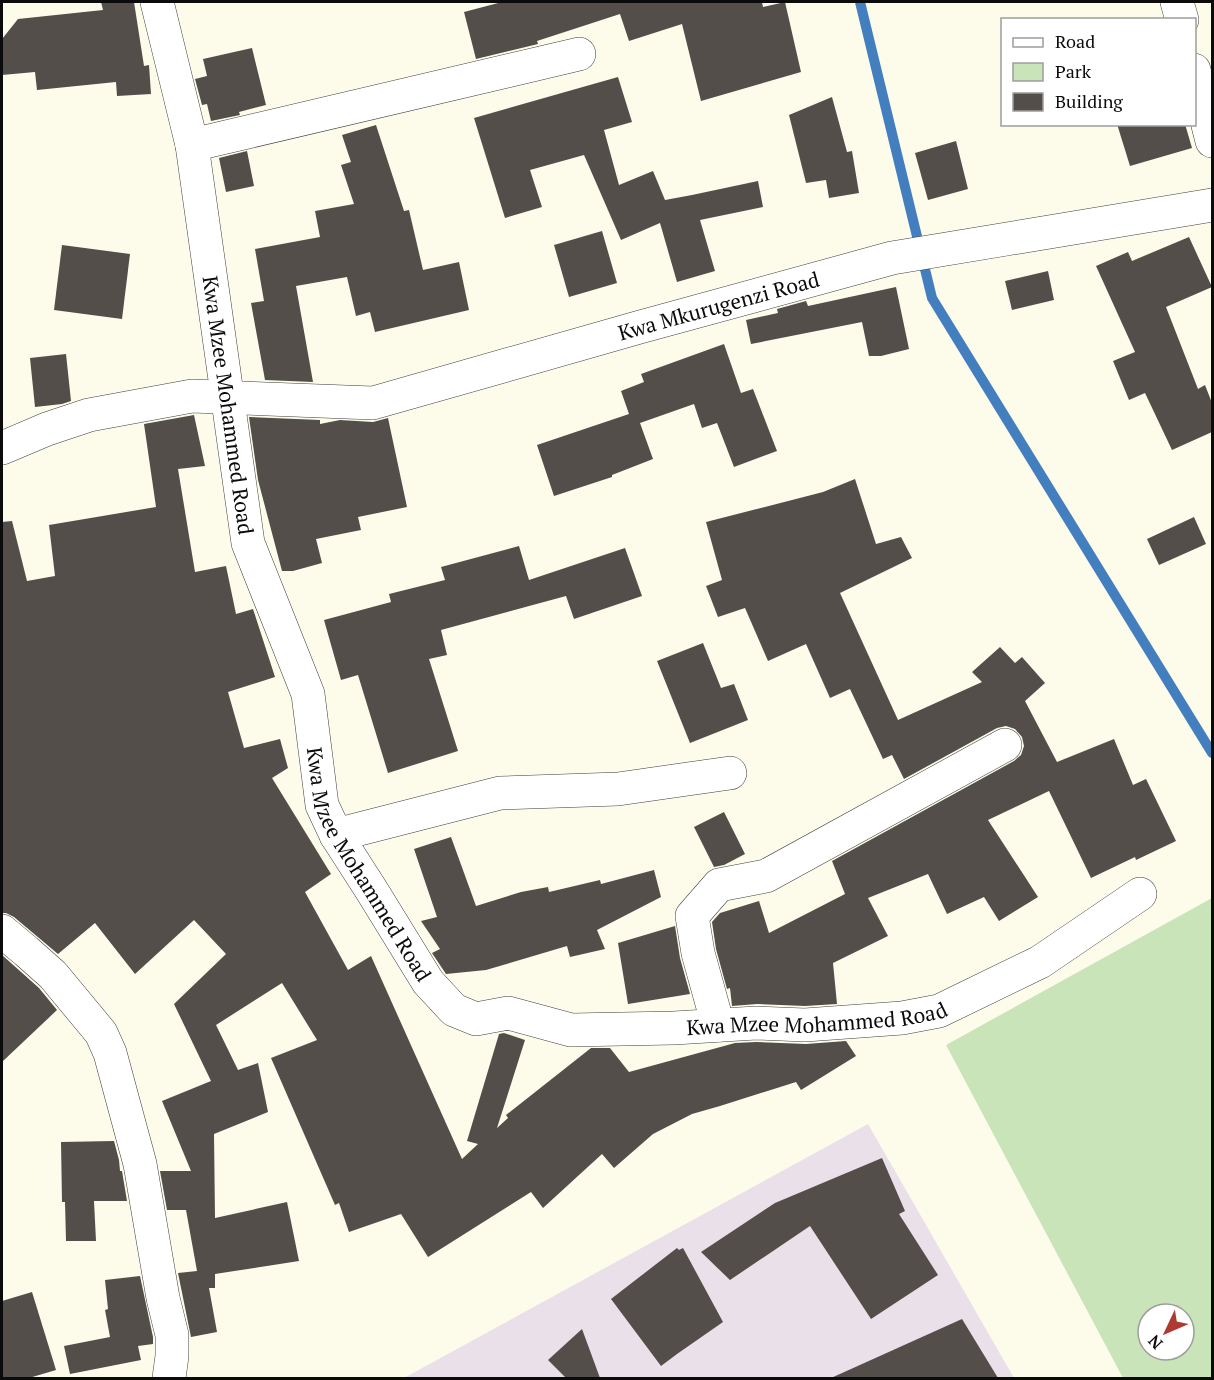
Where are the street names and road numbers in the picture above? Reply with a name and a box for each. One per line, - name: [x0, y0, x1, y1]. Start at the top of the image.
- street label: Kwa Mkurugenzi Road: [615, 265, 823, 347]
- street label: Kwa Mzee Mohammed Road: [197, 274, 261, 537]
- street label: Kwa Mzee Mohammed Road: [301, 746, 438, 987]
- street label: Kwa Mzee Mohammed Road: [686, 995, 952, 1041]

